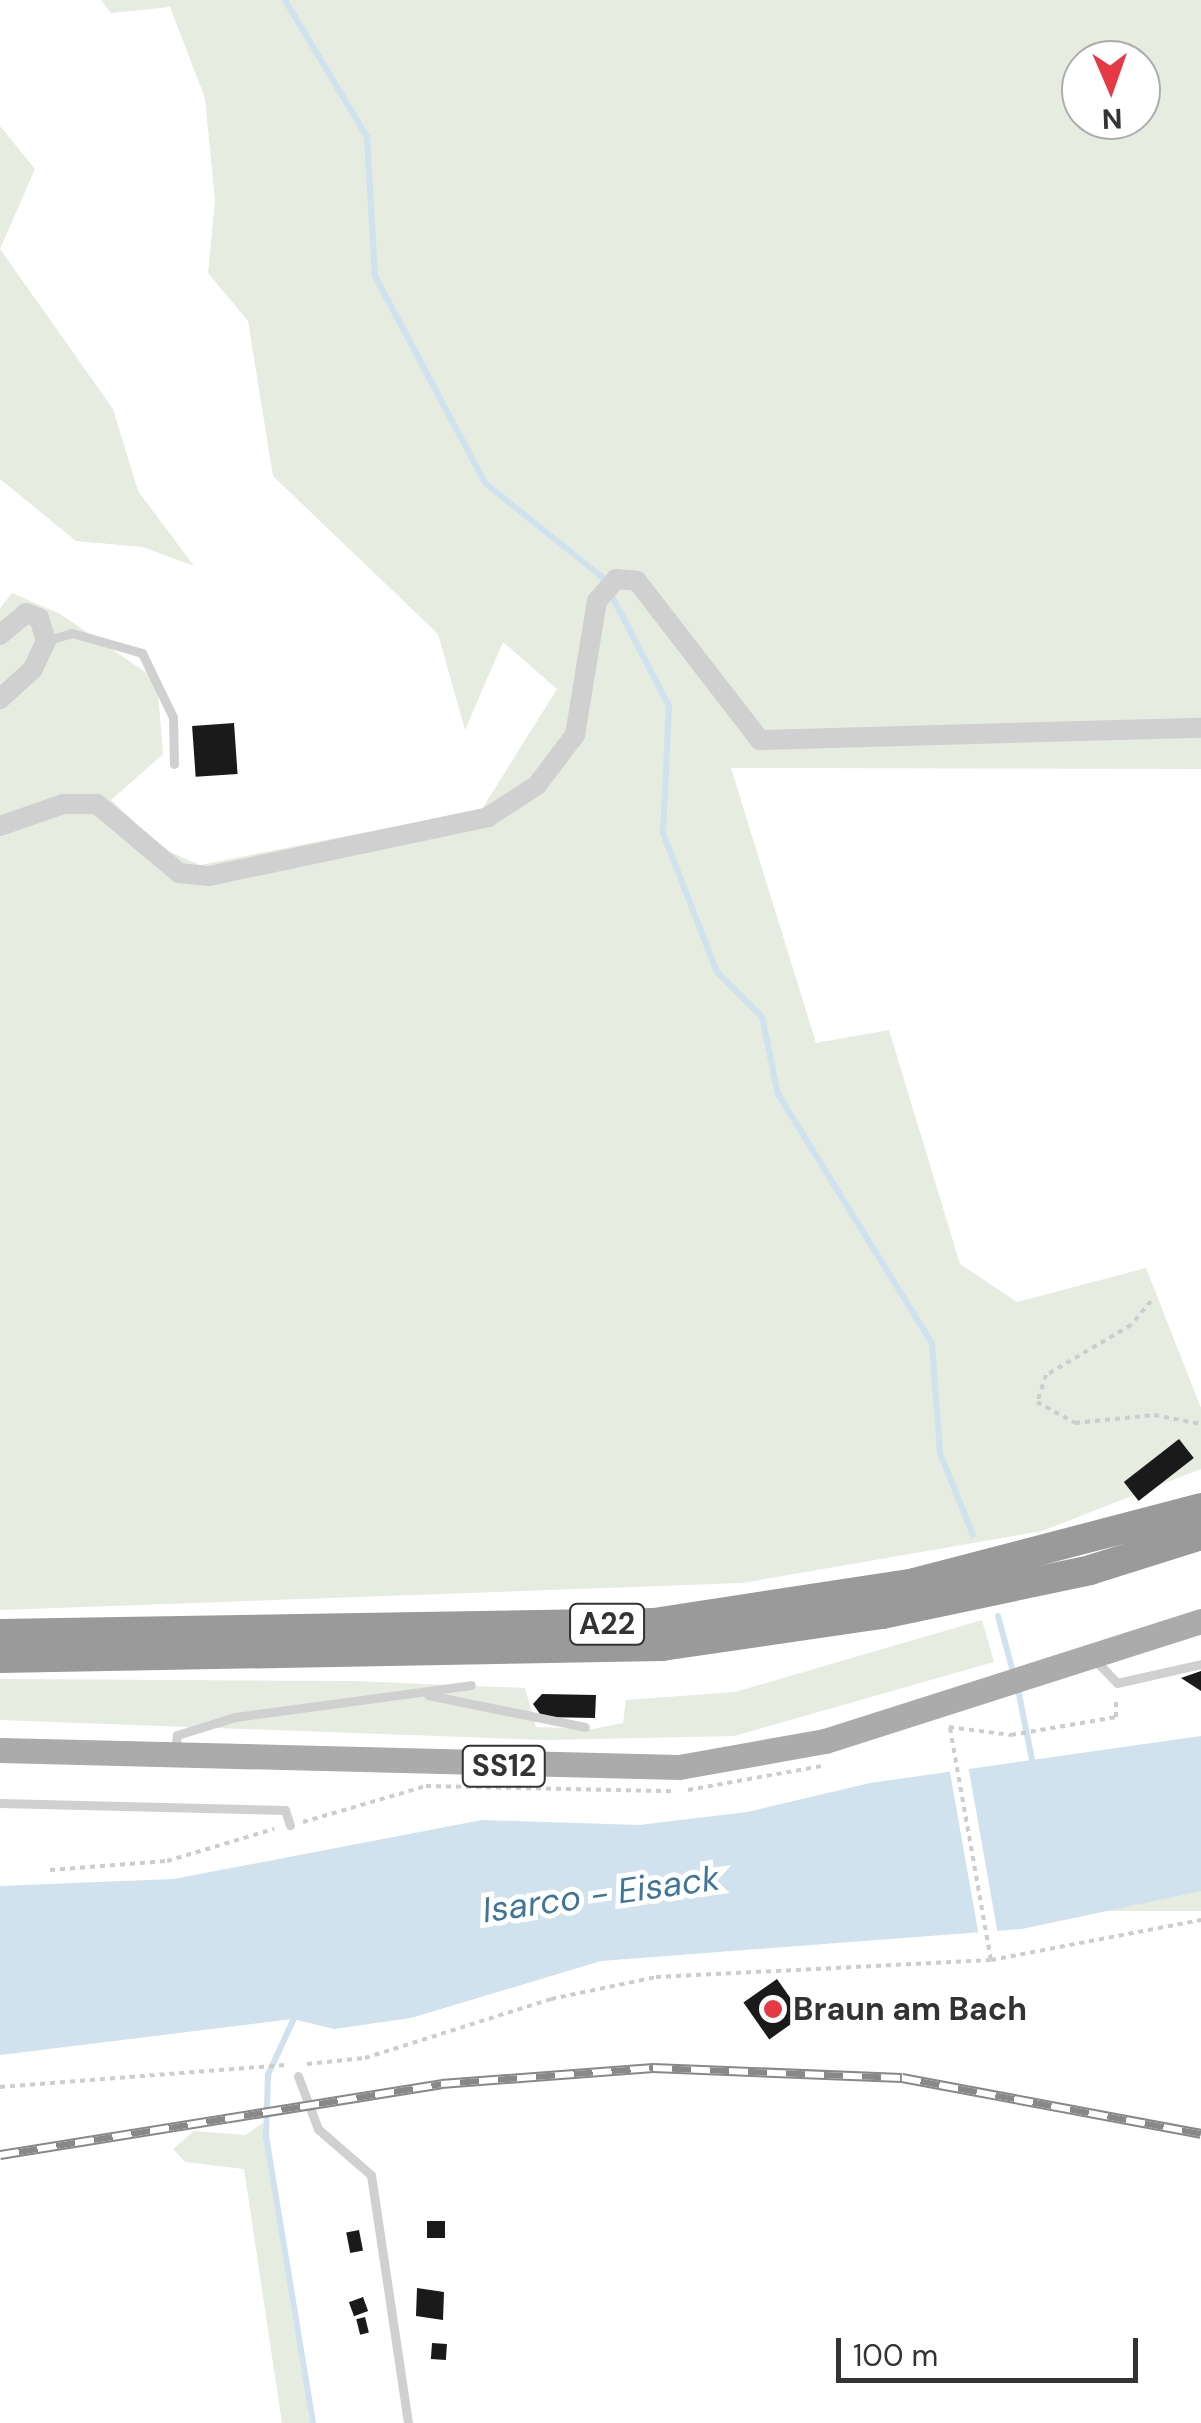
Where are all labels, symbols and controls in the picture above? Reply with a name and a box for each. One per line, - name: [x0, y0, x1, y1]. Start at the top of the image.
- north arrow: [1061, 40, 1161, 140]
- text: N: [1101, 100, 1123, 137]
- road number: A22: [567, 1599, 647, 1649]
- road number: SS12: [462, 1741, 546, 1791]
- water label: Isarco - Eisack: [480, 1857, 722, 1931]
- place label: Braun am Bach: [793, 1990, 1027, 2028]
- marker: Braun am Bach: [762, 1998, 784, 2020]
- scale bar: [841, 2318, 1144, 2380]
- text: 100 m: [853, 2336, 938, 2375]

